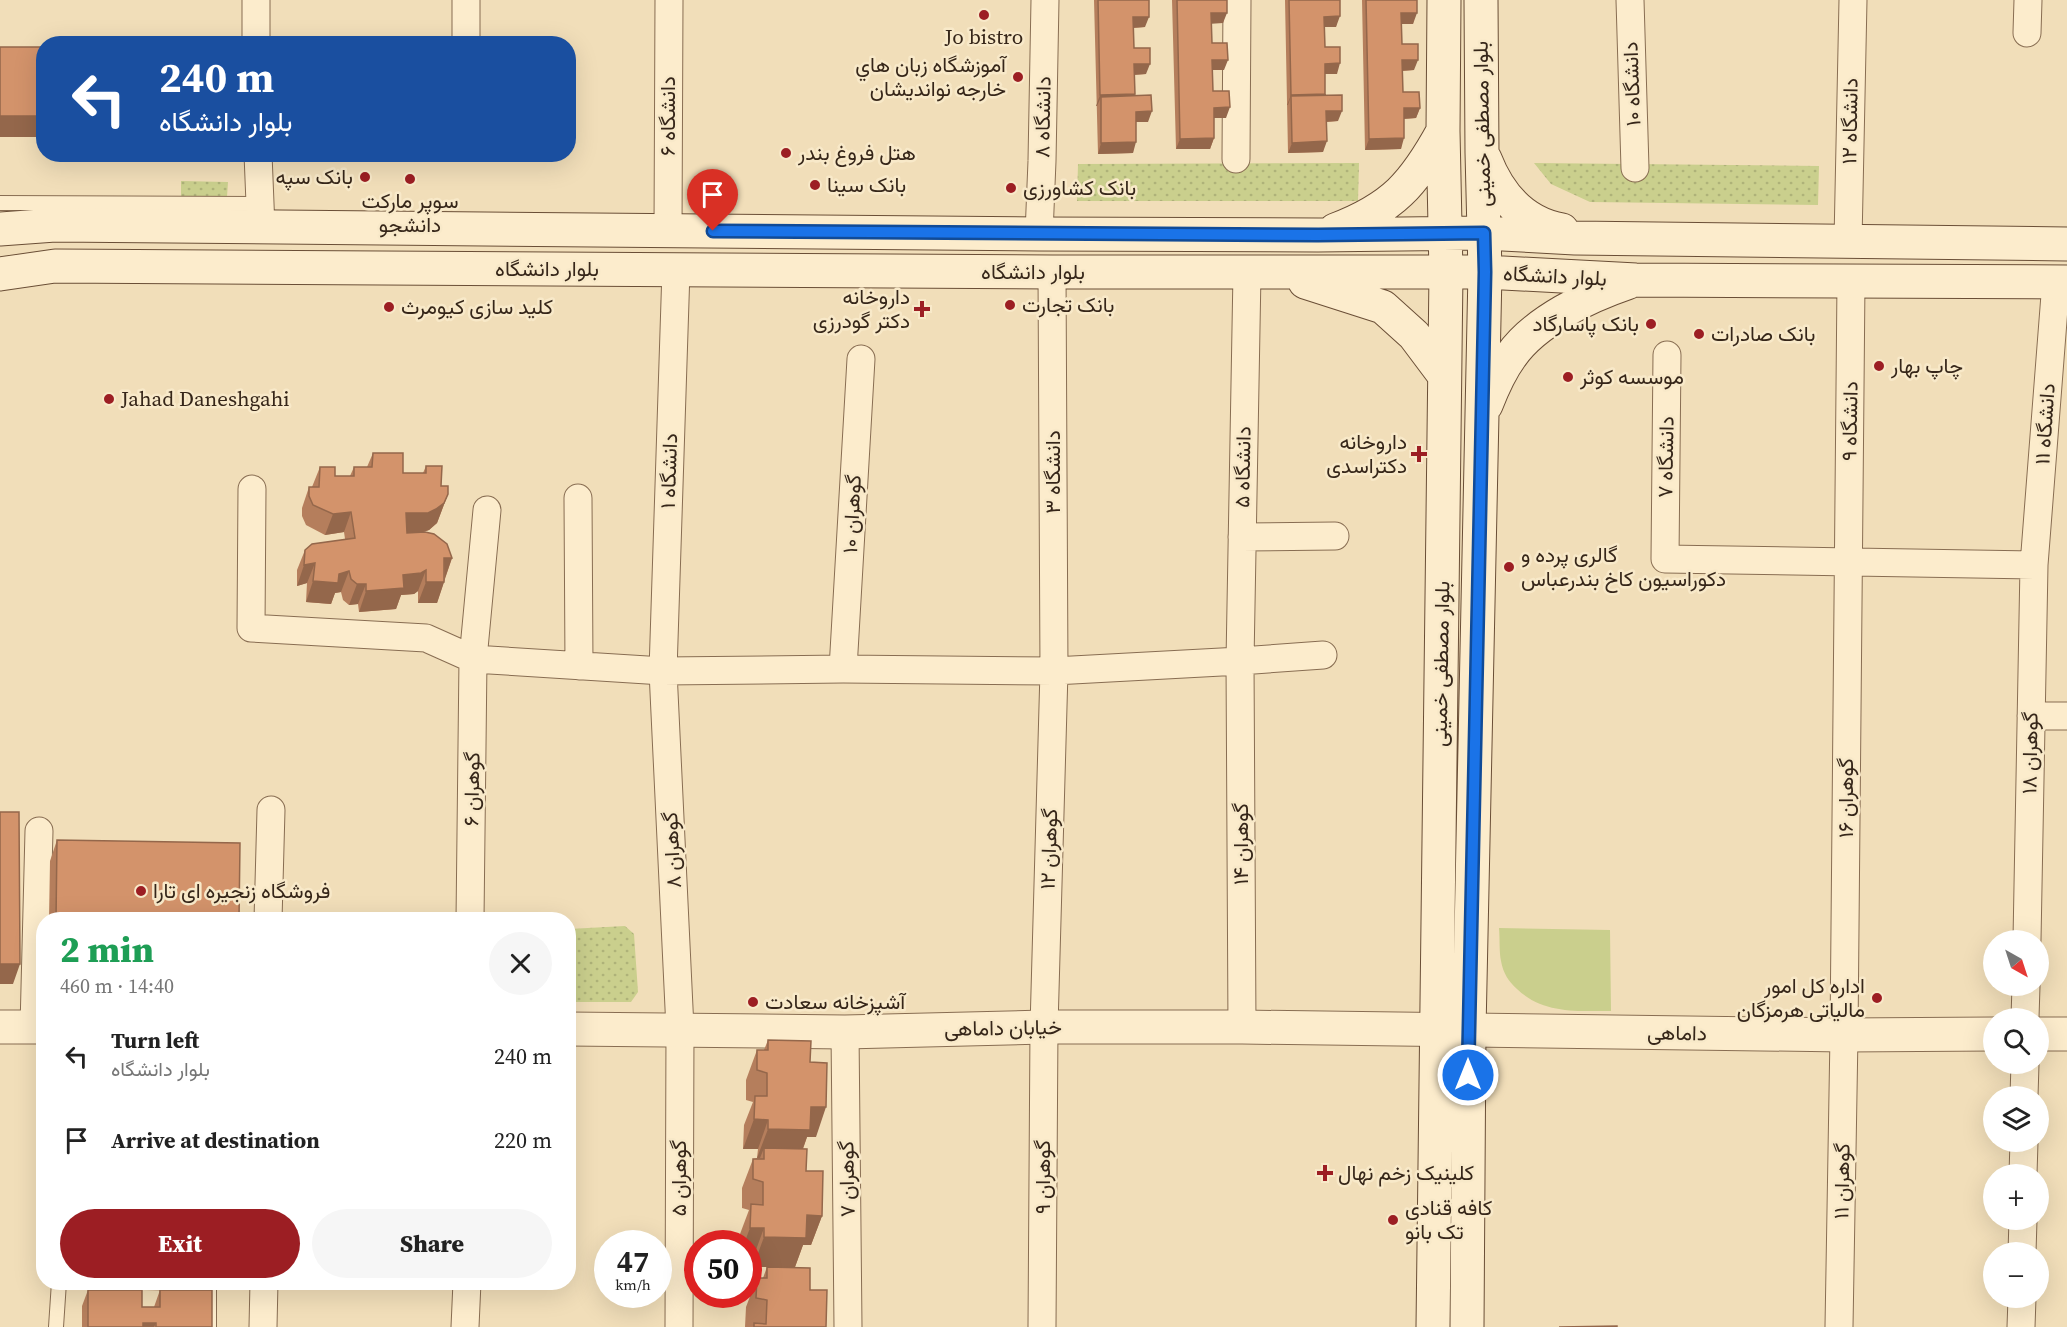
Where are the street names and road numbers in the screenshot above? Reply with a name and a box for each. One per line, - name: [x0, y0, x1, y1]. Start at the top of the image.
- street label: بلوار مصطفی خمینی: [1466, 41, 1497, 207]
- street label: دانشگاه ۱۰: [1616, 41, 1647, 127]
- street label: دانشگاه ۶: [653, 76, 682, 156]
- street label: دانشگاه ۸: [1027, 76, 1058, 158]
- street label: دانشگاه ۱۲: [1834, 77, 1865, 165]
- street label: بلوار دانشگاه: [495, 254, 599, 283]
- street label: بلوار دانشگاه: [981, 257, 1085, 286]
- street label: بلوار دانشگاه: [1502, 258, 1608, 293]
- street label: دانشگاه ۹: [1834, 381, 1865, 461]
- street label: دانشگاه ۱۱: [2027, 382, 2062, 466]
- street label: دانشگاه ۷: [1650, 416, 1681, 498]
- street label: دانشگاه ۵: [1227, 426, 1258, 508]
- street label: دانشگاه ۳: [1038, 430, 1067, 514]
- street label: دانشگاه ۱: [653, 433, 684, 509]
- street label: گوهران ۱۰: [835, 474, 868, 554]
- street label: بلوار مصطفی خمینی: [1425, 581, 1456, 747]
- street label: گوهران ۱۸: [2014, 712, 2045, 794]
- street label: گوهران ۶: [456, 752, 487, 826]
- street label: گوهران ۱۶: [1831, 758, 1860, 838]
- street label: گوهران ۱۴: [1226, 803, 1255, 885]
- street label: گوهران ۱۲: [1033, 808, 1064, 890]
- street label: گوهران ۸: [655, 811, 688, 889]
- street label: خیابان داماهی: [944, 1012, 1062, 1043]
- street label: داماهی: [1647, 1017, 1707, 1048]
- street label: گوهران ۵: [664, 1140, 693, 1216]
- street label: گوهران ۹: [1028, 1140, 1057, 1214]
- street label: گوهران ۷: [831, 1141, 862, 1217]
- street label: گوهران ۱۱: [1826, 1143, 1857, 1219]

